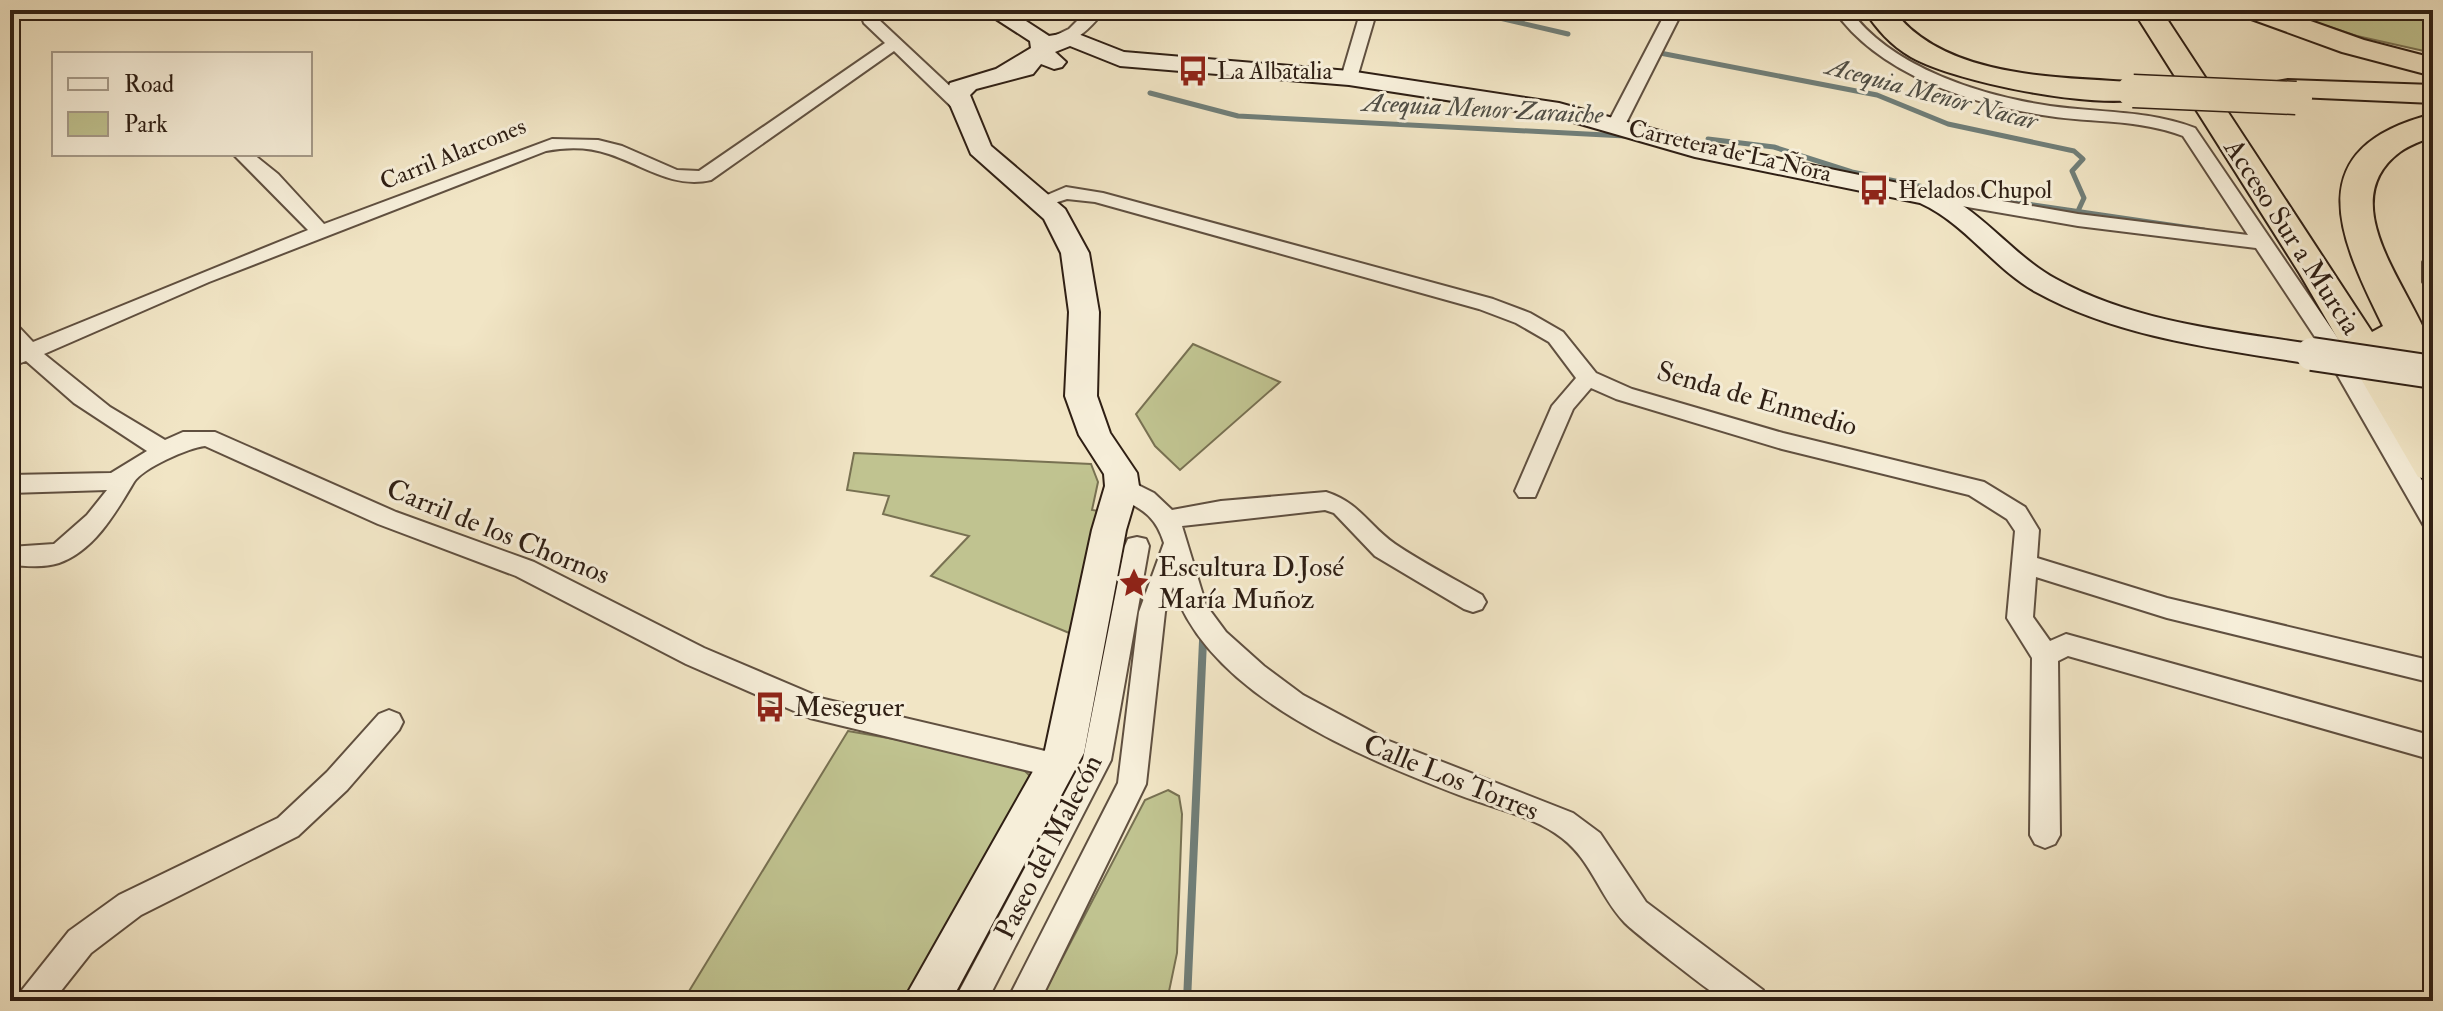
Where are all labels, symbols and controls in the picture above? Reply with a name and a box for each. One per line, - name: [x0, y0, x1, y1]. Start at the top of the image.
- water label: Acequia Menor Nacar: [1820, 50, 2042, 138]
- legend: [52, 52, 312, 156]
- bus stop icon: La Albatalia: [1176, 54, 1210, 88]
- place label: La Albatalia: [1217, 56, 1333, 87]
- text: Road: [124, 69, 174, 100]
- water label: Acequia Menor Zaraiche: [1359, 87, 1604, 131]
- text: Park: [124, 109, 168, 140]
- street label: Carril Alarcones: [375, 111, 531, 197]
- street label: Carretera de La Ñora: [1625, 112, 1836, 190]
- street label: Acceso Sur a Murcia: [2215, 132, 2369, 342]
- bus stop icon: Helados Chupol: [1857, 173, 1891, 207]
- place label: Helados Chupol: [1898, 175, 2052, 206]
- street label: Senda de Enmedio: [1653, 354, 1861, 444]
- street label: Carril de los Chornos: [381, 471, 615, 593]
- place label: Escultura D.José María Muñoz: [1158, 550, 1344, 617]
- place icon: Escultura D.José María Muñoz: [1117, 566, 1151, 600]
- bus stop icon: Meseguer: [753, 690, 787, 724]
- place label: Meseguer: [794, 690, 905, 725]
- street label: Calle Los Torres: [1358, 727, 1544, 829]
- street label: Paseo del Malecón: [987, 749, 1111, 945]

